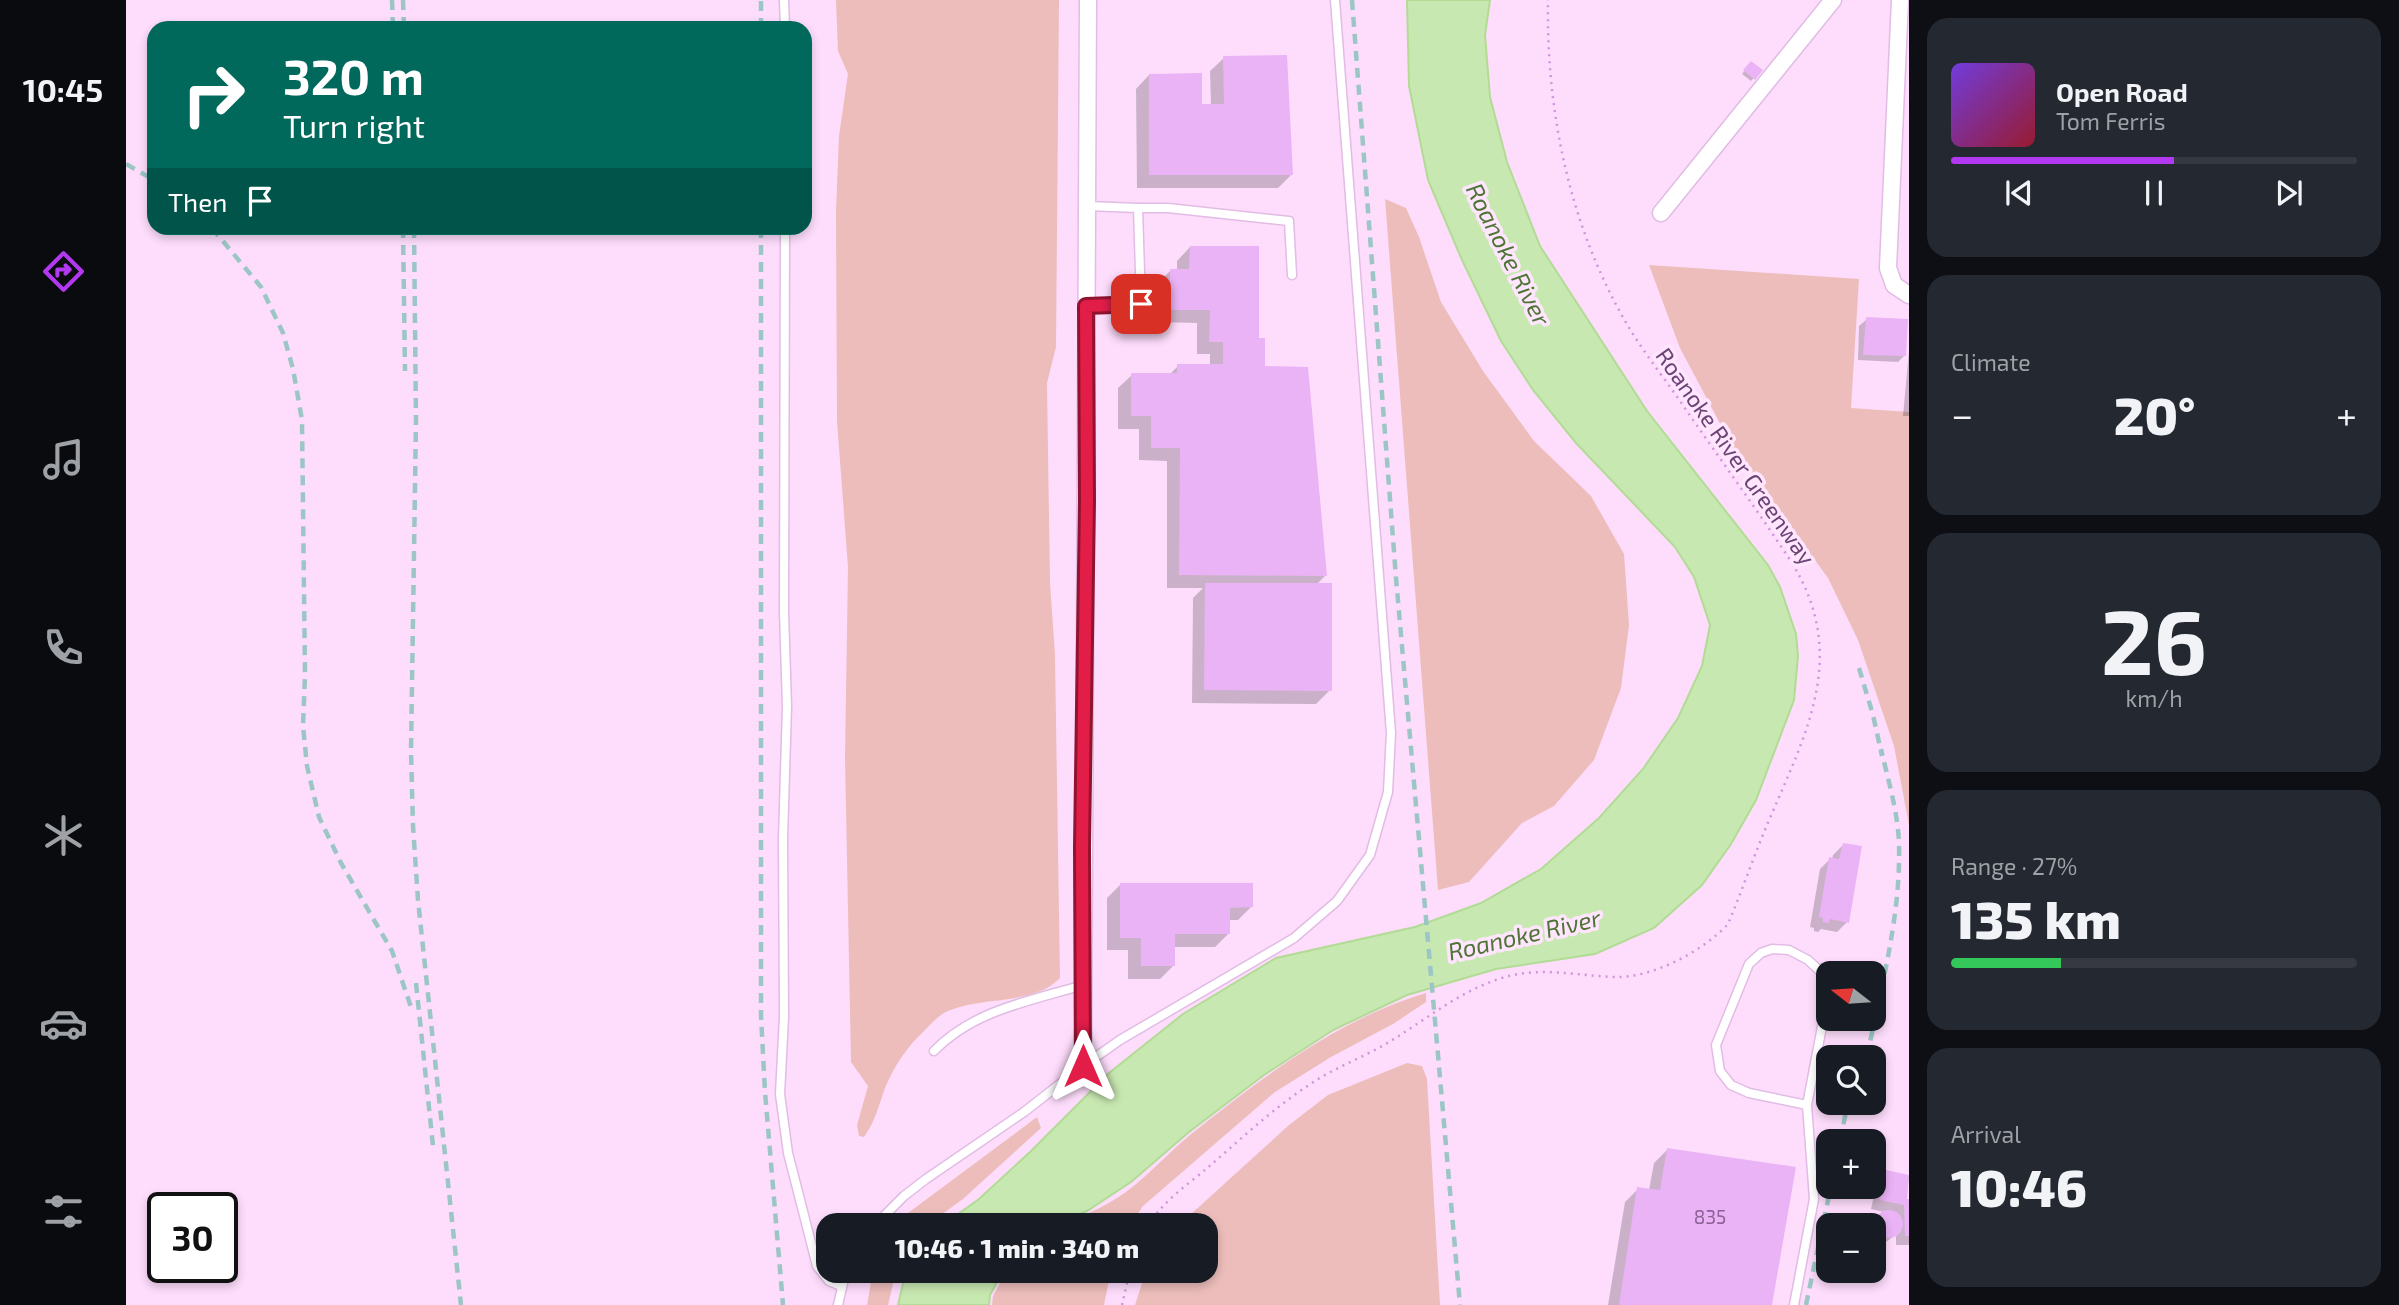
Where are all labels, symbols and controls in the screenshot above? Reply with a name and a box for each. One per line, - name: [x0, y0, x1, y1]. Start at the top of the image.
- text: 320 m: [283, 46, 424, 105]
- icon: right: [168, 49, 259, 140]
- text: 10:45: [23, 70, 103, 108]
- text: Open Road: [2056, 76, 2188, 107]
- text: Turn right: [283, 106, 425, 144]
- text: Tom Ferris: [2056, 107, 2165, 135]
- icon: previous: [2000, 174, 2038, 212]
- icon: pause: [2135, 174, 2173, 212]
- icon: next: [2270, 174, 2308, 212]
- water label: Roanoke River: [1461, 178, 1558, 330]
- icon: arrive: [241, 182, 279, 220]
- text: Then: [168, 186, 227, 217]
- icon: directions: [39, 247, 88, 296]
- pin: [1111, 274, 1171, 334]
- icon: arrive: [1122, 285, 1160, 323]
- street label: Roanoke River Greenway: [1650, 342, 1822, 570]
- text: Climate: [1951, 348, 2031, 376]
- text: 20°: [2114, 383, 2195, 445]
- text: −: [1951, 391, 1973, 437]
- text: +: [2336, 391, 2357, 437]
- icon: music: [39, 435, 88, 484]
- text: 26: [2101, 584, 2207, 693]
- icon: phone: [39, 623, 88, 672]
- text: km/h: [2125, 684, 2183, 712]
- icon: climate: [39, 811, 88, 860]
- text: Range · 27%: [1951, 852, 2077, 880]
- text: 135 km: [1951, 887, 2121, 949]
- water label: Roanoke River: [1445, 902, 1604, 966]
- north arrow: [1816, 961, 1886, 1031]
- map controls: [1816, 961, 1886, 1283]
- icon: car: [39, 999, 88, 1048]
- position arrow: [1046, 1029, 1120, 1103]
- button: search: [1816, 1045, 1886, 1115]
- text: Arrival: [1951, 1120, 2021, 1148]
- button: +: [1816, 1129, 1886, 1199]
- text: 10:46: [1951, 1155, 2087, 1217]
- icon: filters: [39, 1187, 88, 1236]
- speed limit sign: 30: [147, 1192, 238, 1283]
- house number: 835: [1694, 1205, 1726, 1228]
- button: −: [1816, 1213, 1886, 1283]
- text: 10:46 · 1 min · 340 m: [895, 1232, 1139, 1263]

